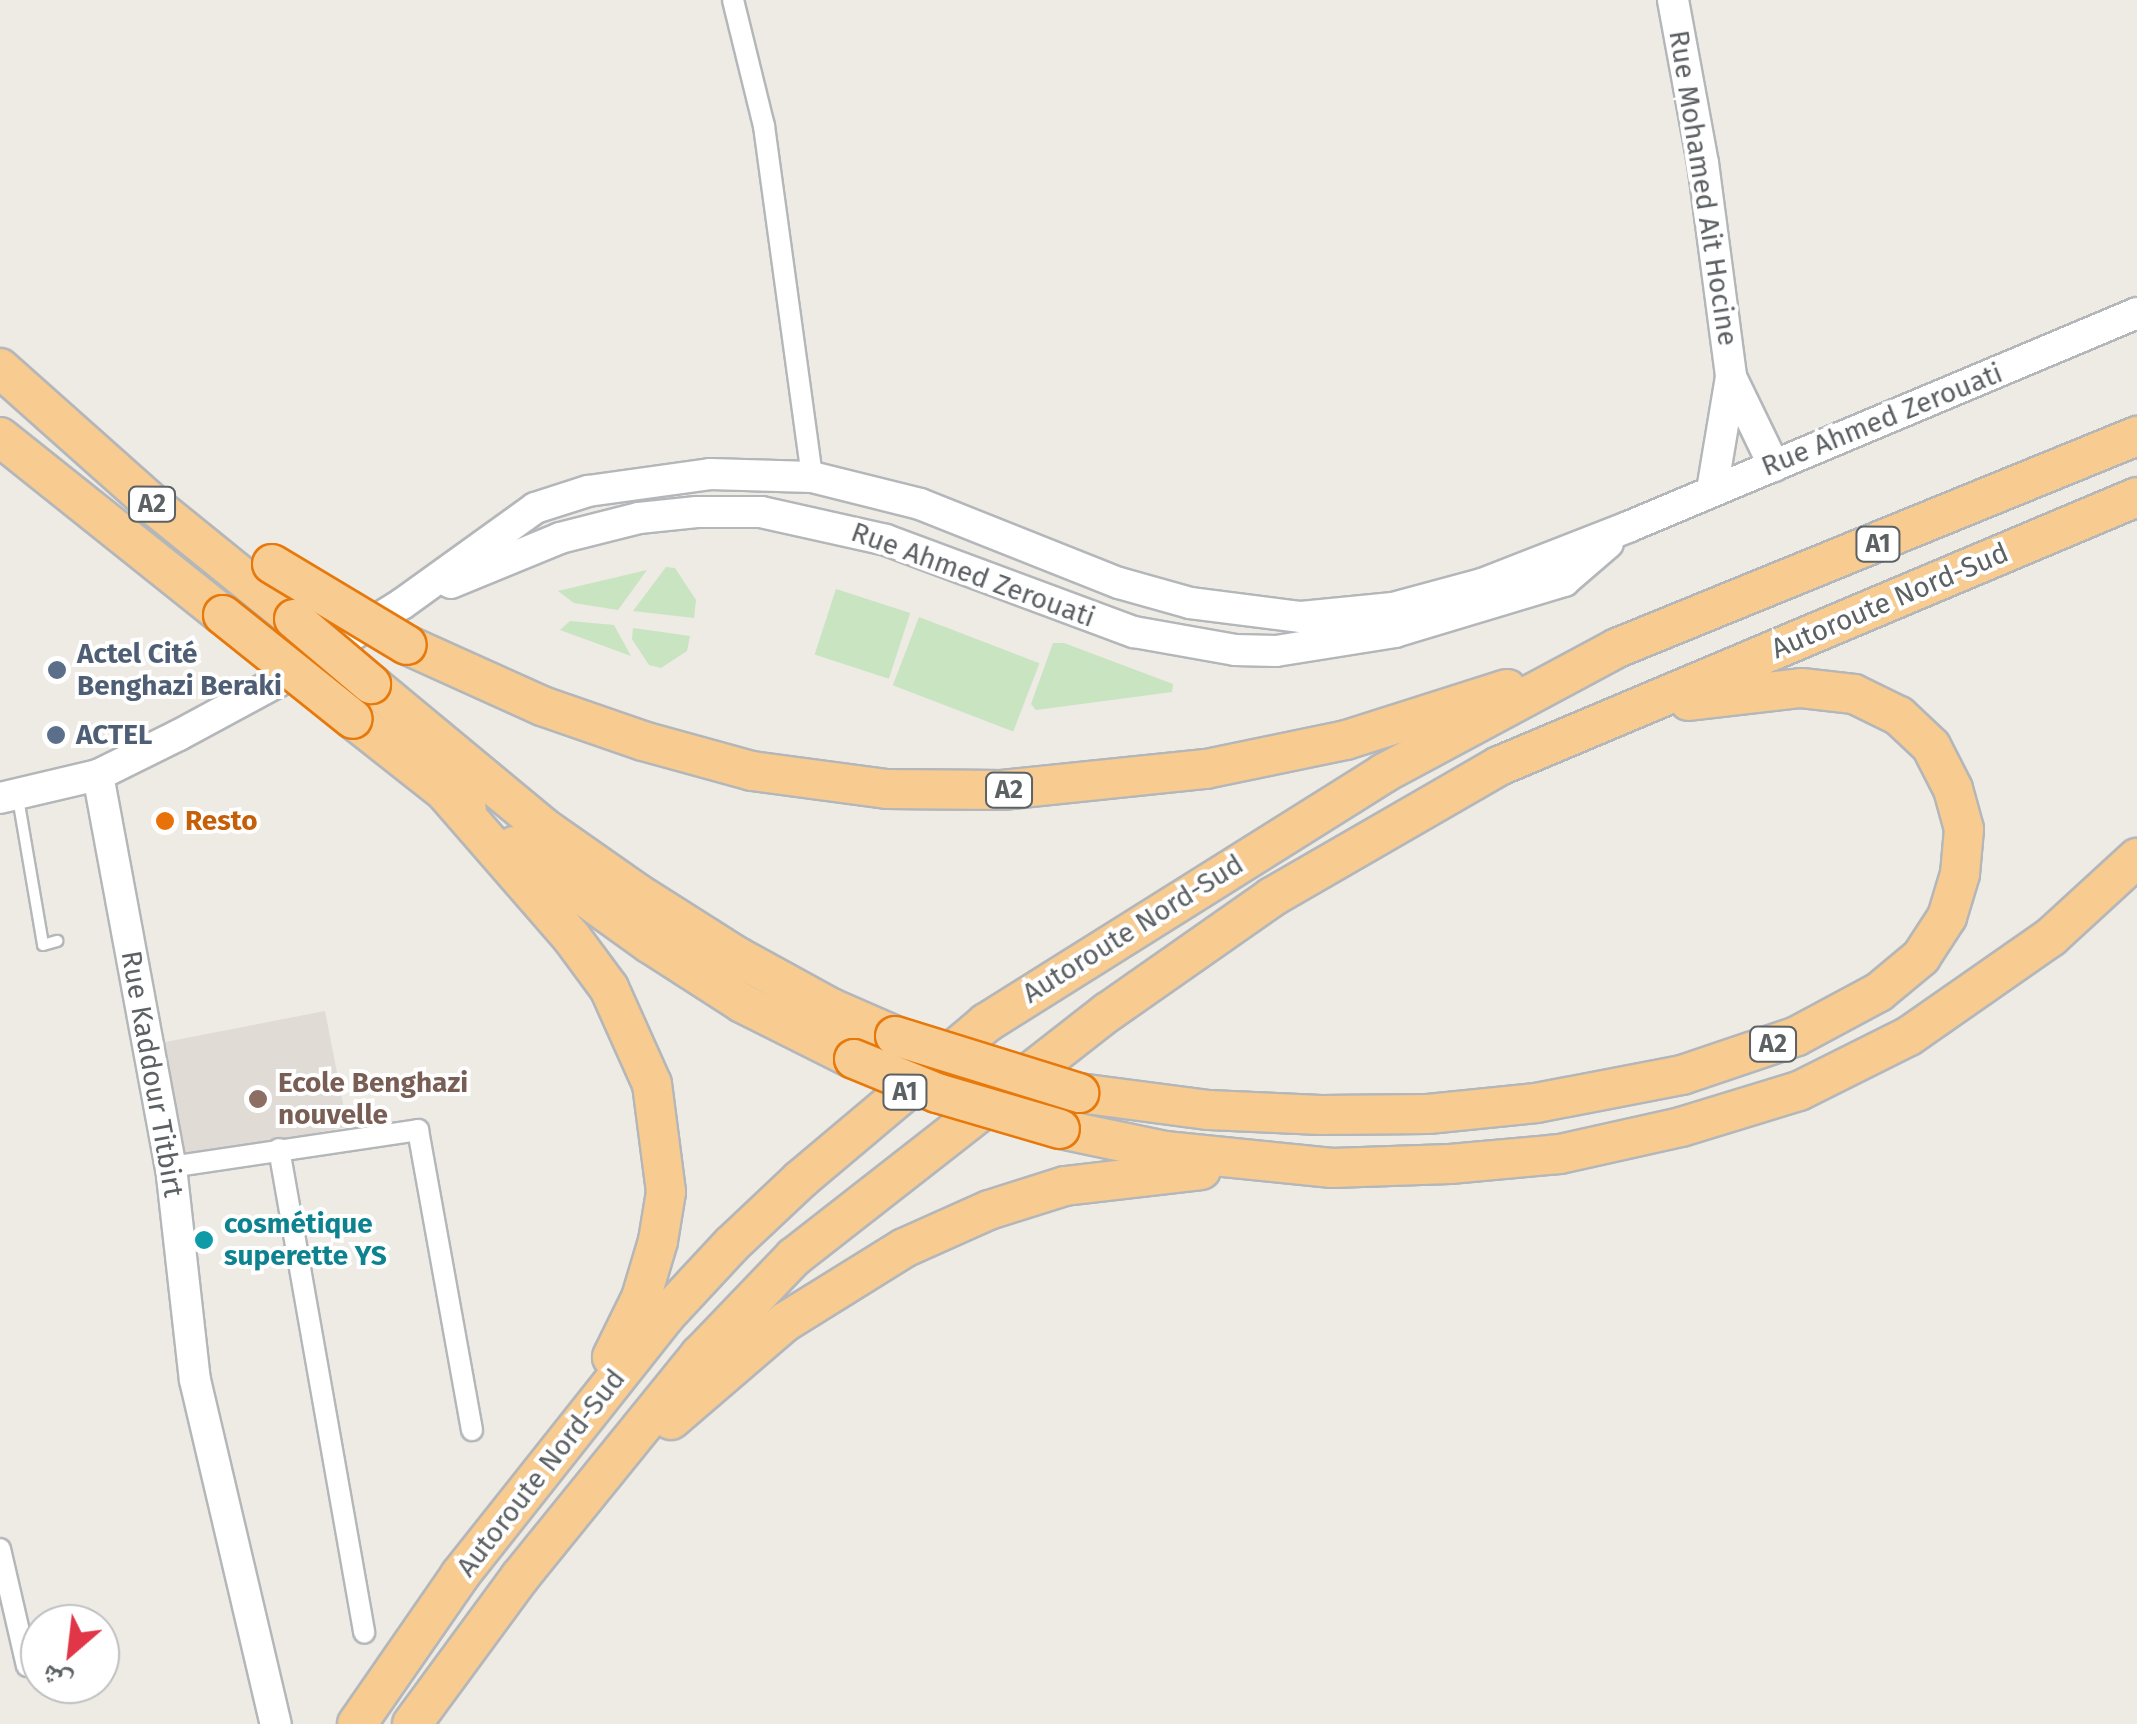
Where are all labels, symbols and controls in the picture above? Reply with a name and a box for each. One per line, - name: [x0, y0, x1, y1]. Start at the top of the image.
- street label: Rue Mohamed Ait Hocine: [1661, 28, 1745, 348]
- street label: Rue Ahmed Zerouati: [1757, 356, 2007, 484]
- road number: A2: [127, 484, 177, 524]
- street label: Rue Ahmed Zerouati: [847, 515, 1099, 635]
- road number: A1: [1853, 524, 1903, 564]
- street label: Autoroute Nord-Sud: [1767, 536, 2013, 666]
- place label: Actel Cité Benghazi Beraki: [77, 637, 282, 703]
- marker: Actel Cité Benghazi Beraki: [46, 659, 68, 681]
- place label: ACTEL: [76, 718, 152, 752]
- marker: ACTEL: [45, 724, 67, 746]
- road number: A2: [984, 770, 1034, 810]
- place label: Resto: [185, 804, 257, 838]
- marker: Resto: [154, 810, 176, 832]
- street label: Autoroute Nord-Sud: [1016, 847, 1250, 1011]
- street label: Rue Kaddour Titbirt: [114, 948, 190, 1200]
- road number: A2: [1748, 1024, 1798, 1064]
- place label: Ecole Benghazi nouvelle: [278, 1066, 468, 1132]
- road number: A1: [880, 1072, 930, 1112]
- marker: Ecole Benghazi nouvelle: [247, 1088, 269, 1110]
- place label: cosmétique superette YS: [224, 1207, 387, 1273]
- marker: cosmétique superette YS: [193, 1229, 215, 1251]
- street label: Autoroute Nord-Sud: [450, 1363, 632, 1583]
- north arrow: [20, 1604, 120, 1704]
- text: ش: [36, 1658, 77, 1701]

